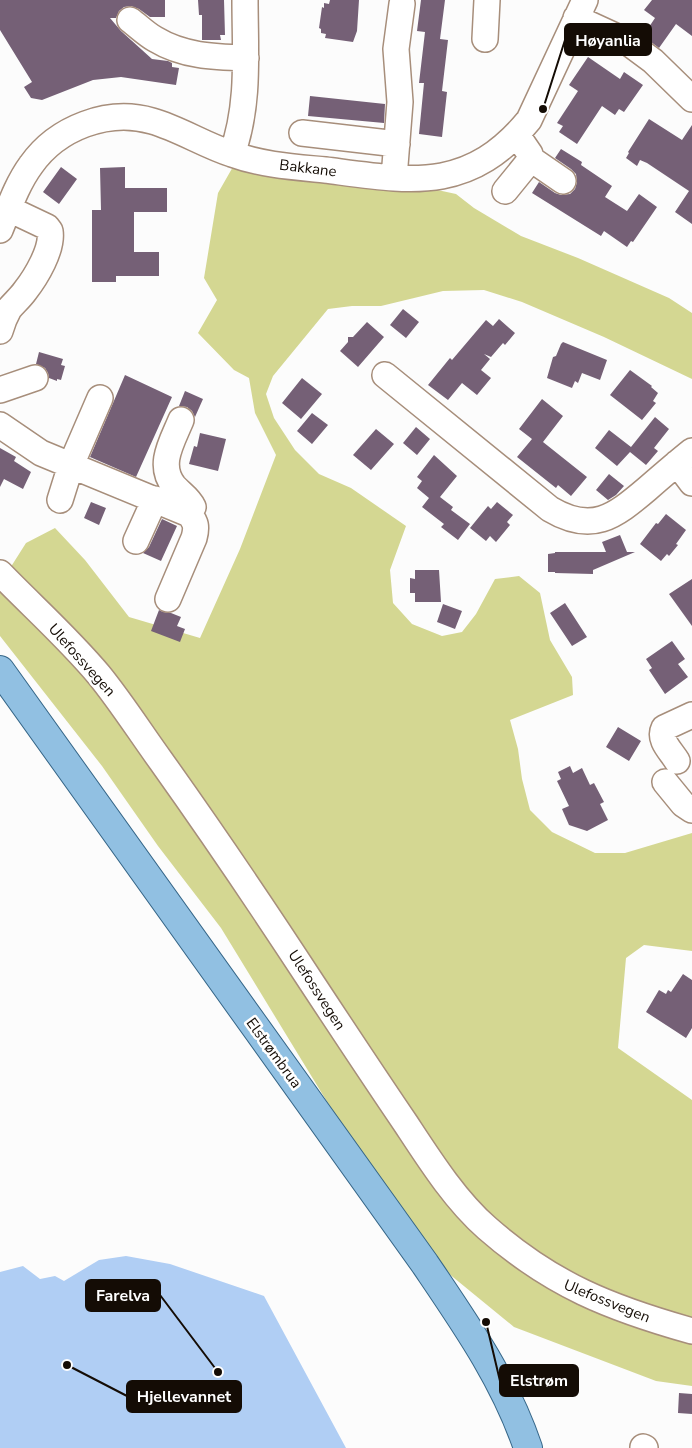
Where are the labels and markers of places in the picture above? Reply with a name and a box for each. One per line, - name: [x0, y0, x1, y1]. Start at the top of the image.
- callout: Høyanlia: [565, 24, 651, 55]
- callout: Farelva: [86, 1280, 160, 1311]
- callout: Elstrøm: [500, 1365, 578, 1396]
- callout: Hjellevannet: [127, 1381, 241, 1412]

